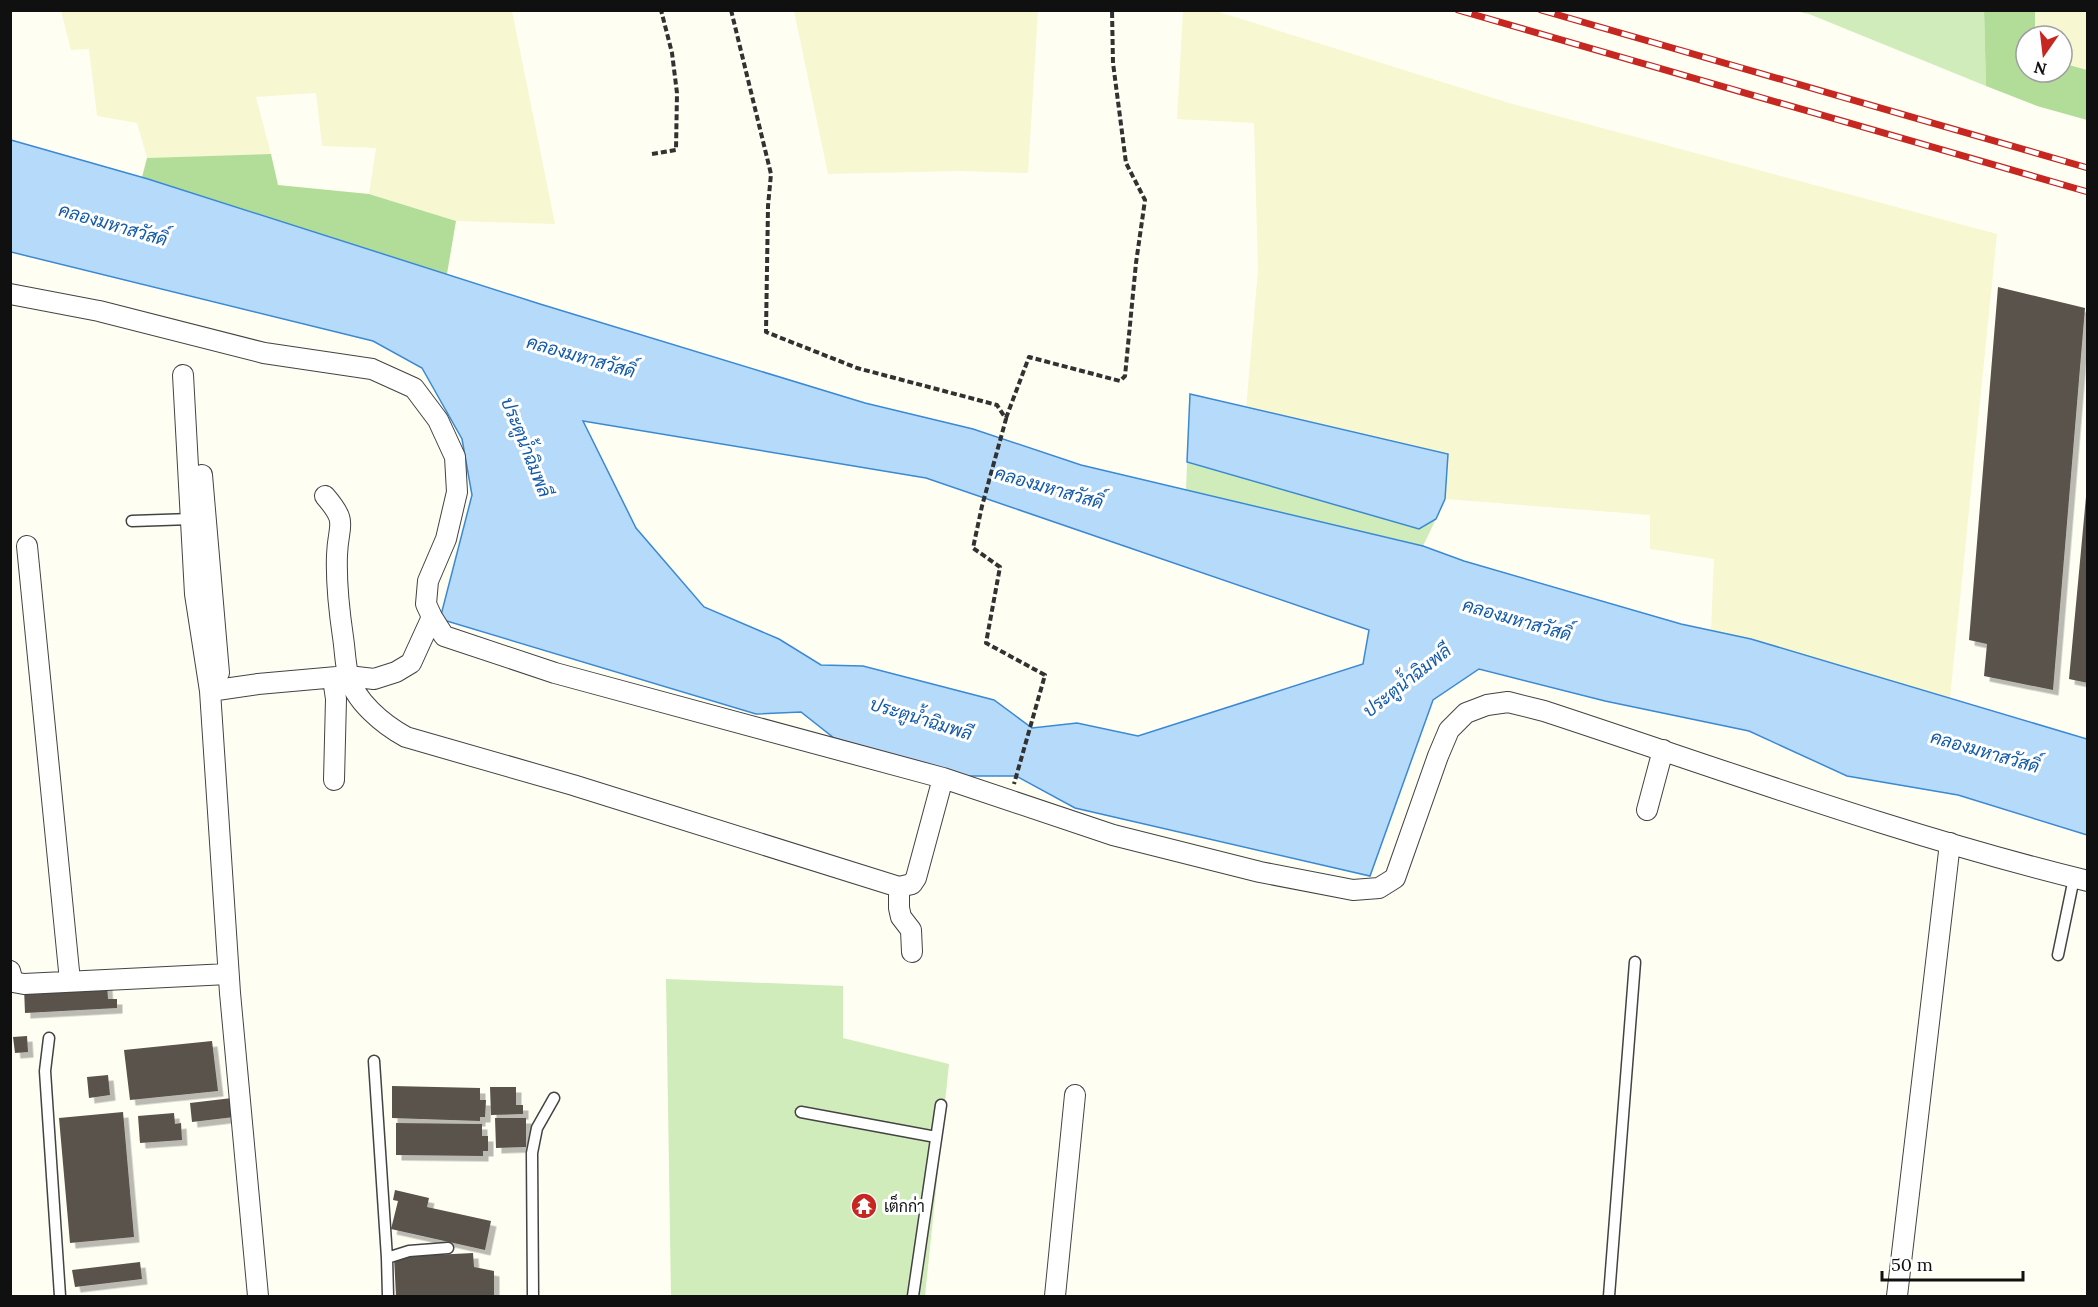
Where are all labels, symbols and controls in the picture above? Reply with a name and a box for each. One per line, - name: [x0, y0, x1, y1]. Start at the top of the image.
- north arrow: [2014, 24, 2074, 84]
- text: N: [2032, 57, 2049, 80]
- water label: คลองมหาสวัสดิ์: [56, 194, 175, 252]
- water label: คลองมหาสวัสดิ์: [524, 326, 643, 384]
- water label: ประตูน้ำฉิมพลี: [494, 392, 561, 502]
- water label: คลองมหาสวัสดิ์: [992, 457, 1111, 515]
- water label: คลองมหาสวัสดิ์: [1460, 589, 1579, 647]
- water label: ประตูน้ำฉิมพลี: [1355, 635, 1457, 724]
- water label: ประตูน้ำฉิมพลี: [867, 688, 977, 747]
- water label: คลองมหาสวัสดิ์: [1928, 721, 2047, 779]
- temple icon: เต็กก่า: [849, 1191, 879, 1221]
- place label: เต็กก่า: [884, 1193, 925, 1216]
- scale bar: [1882, 1244, 2023, 1282]
- text: 50 m: [1891, 1253, 1933, 1276]

